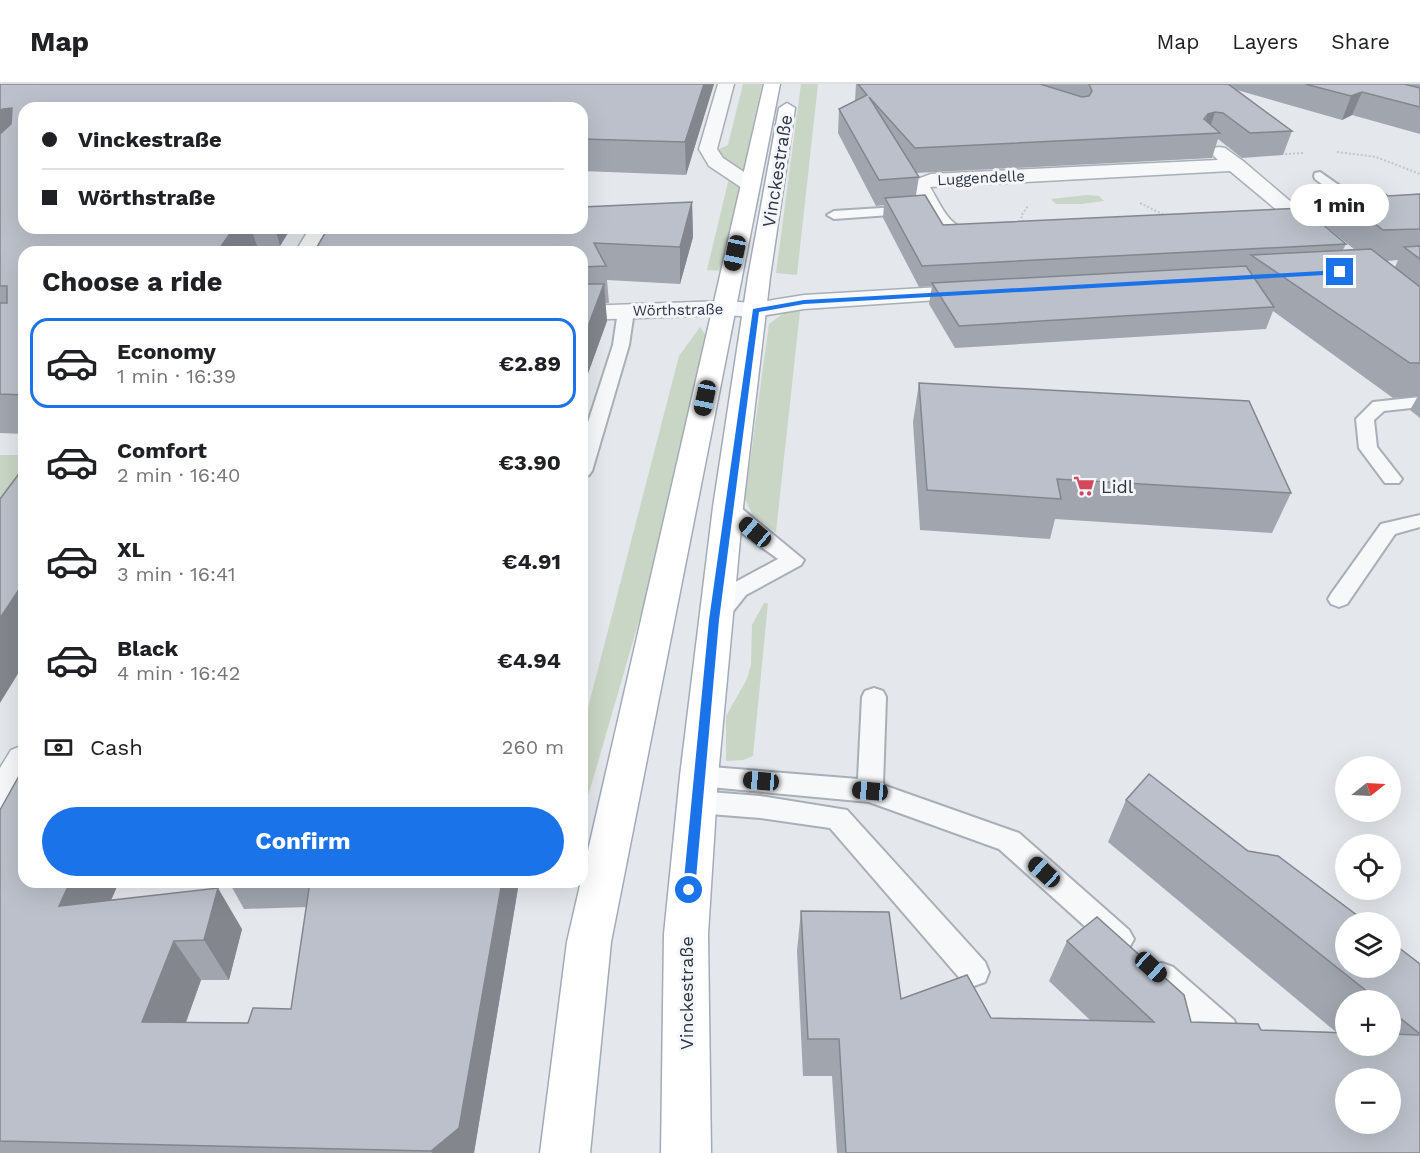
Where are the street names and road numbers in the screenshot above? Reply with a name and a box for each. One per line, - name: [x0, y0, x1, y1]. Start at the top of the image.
- street label: Vinckestraße: [758, 113, 796, 229]
- street label: Luggendelle: [937, 167, 1025, 189]
- street label: Wörthstraße: [633, 300, 723, 320]
- street label: Vinckestraße: [676, 936, 697, 1050]

